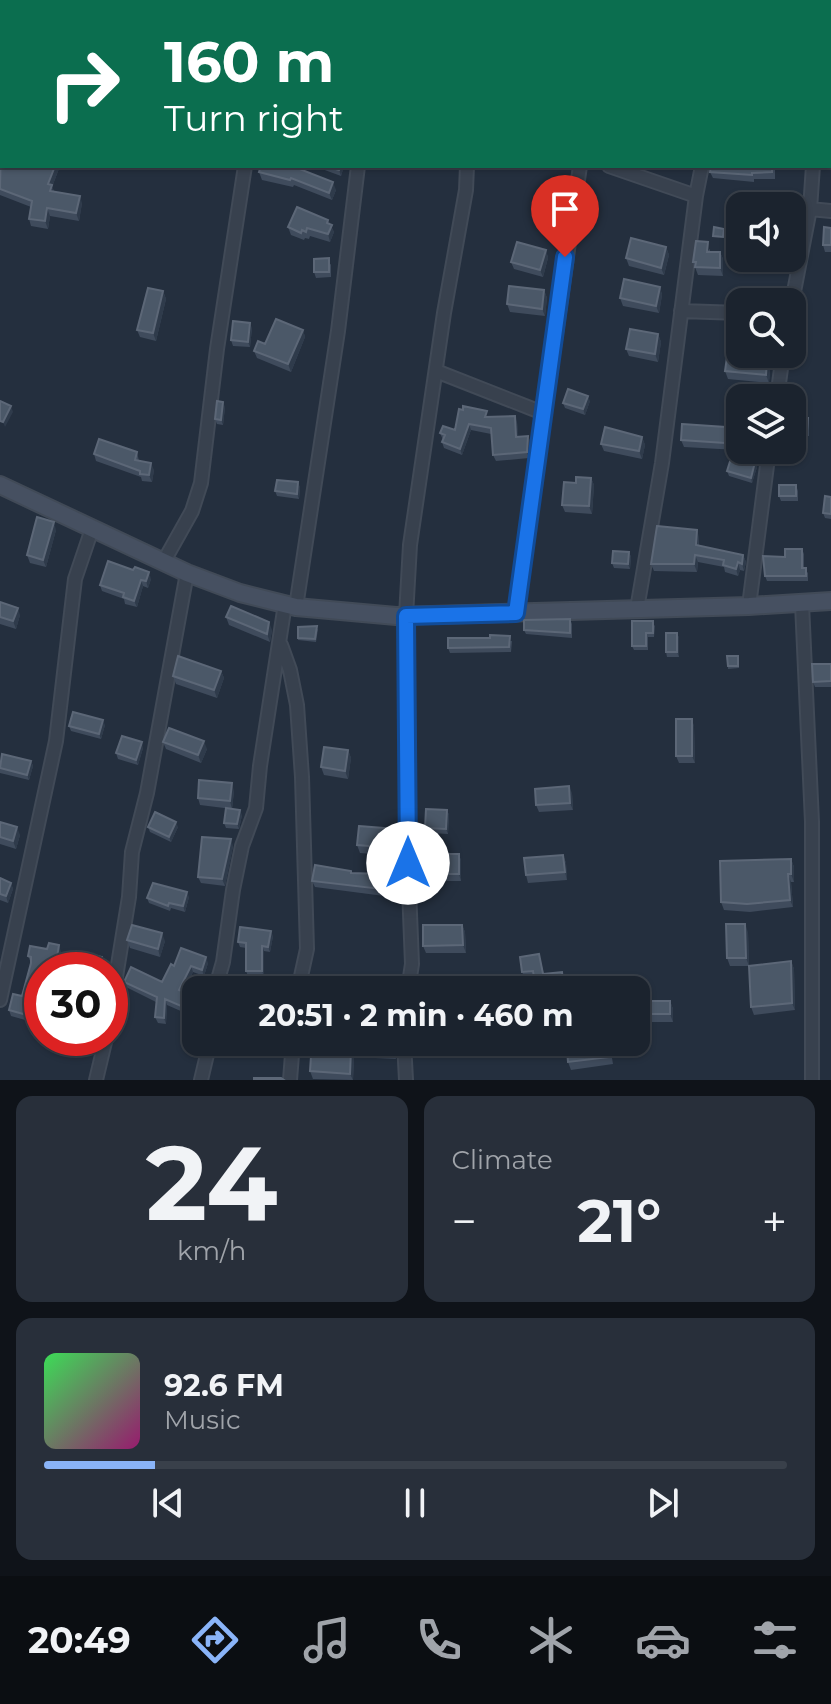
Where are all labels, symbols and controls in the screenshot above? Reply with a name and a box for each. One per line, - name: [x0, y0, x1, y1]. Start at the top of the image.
- text: 160 m: [164, 28, 334, 96]
- icon: right: [32, 32, 136, 136]
- text: Turn right: [164, 96, 344, 140]
- pin: [531, 175, 599, 257]
- icon: arrive: [543, 187, 587, 231]
- map controls: [726, 192, 806, 464]
- button: sound: [726, 192, 806, 272]
- button: search: [726, 288, 806, 368]
- button: layers: [726, 384, 806, 464]
- position arrow: [366, 821, 450, 905]
- speed limit sign: 30: [24, 952, 128, 1056]
- text: 20:51 · 2 min · 460 m: [258, 997, 574, 1034]
- text: 24: [146, 1119, 278, 1246]
- text: Climate: [452, 1144, 553, 1176]
- text: 21°: [577, 1184, 661, 1257]
- text: −: [452, 1194, 477, 1248]
- text: +: [762, 1194, 787, 1248]
- text: km/h: [177, 1235, 246, 1267]
- text: 92.6 FM: [164, 1367, 284, 1404]
- text: Music: [164, 1404, 241, 1436]
- icon: previous: [146, 1481, 190, 1525]
- icon: pause: [393, 1481, 437, 1525]
- icon: next: [641, 1481, 685, 1525]
- icon: directions: [187, 1612, 243, 1668]
- icon: music: [299, 1612, 355, 1668]
- icon: phone: [411, 1612, 467, 1668]
- icon: climate: [523, 1612, 579, 1668]
- icon: car: [635, 1612, 691, 1668]
- icon: filters: [747, 1612, 803, 1668]
- text: 20:49: [28, 1618, 131, 1662]

